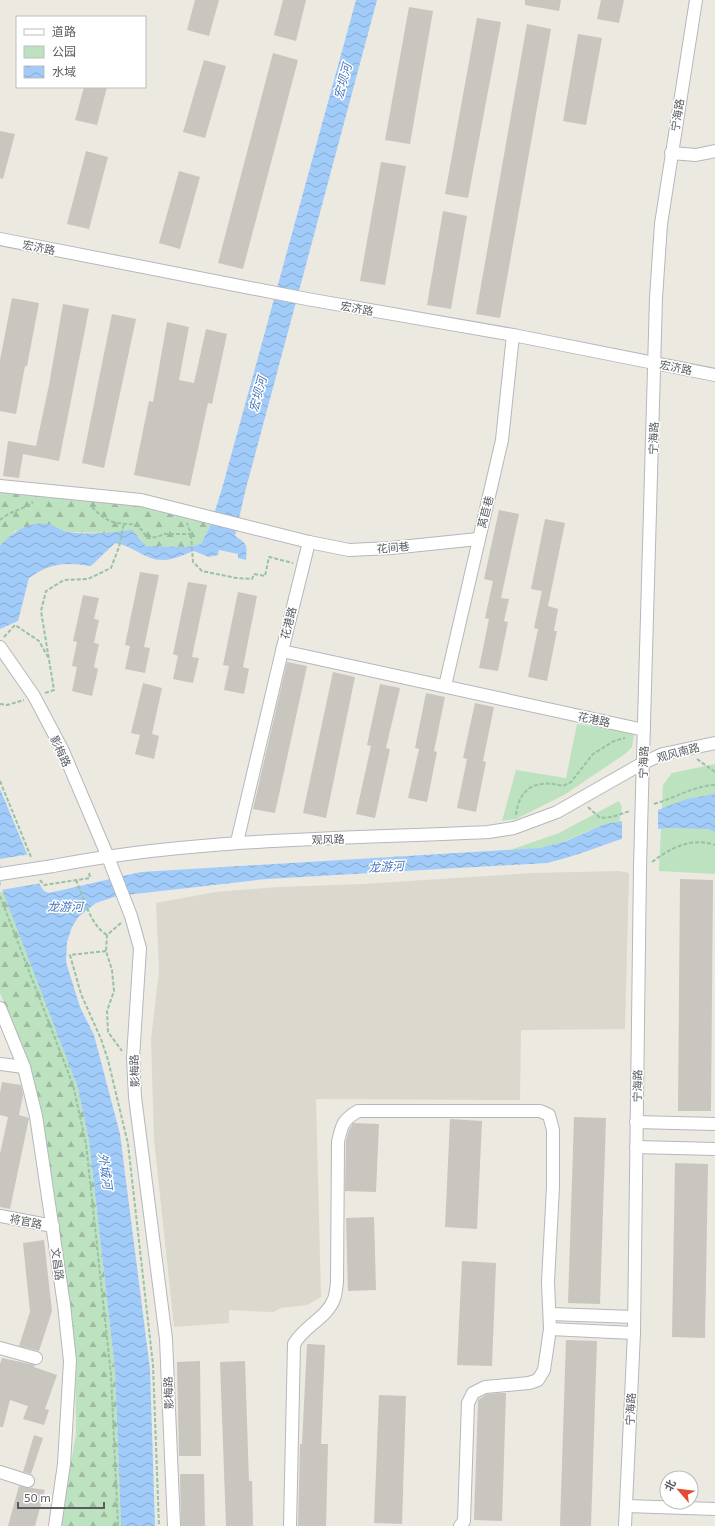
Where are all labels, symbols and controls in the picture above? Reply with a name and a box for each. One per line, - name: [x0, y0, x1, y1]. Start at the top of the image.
- legend: [16, 16, 146, 88]
- text: 道路: [52, 24, 76, 38]
- text: 公园: [52, 44, 76, 58]
- water label: 宏坝河: [331, 60, 354, 100]
- text: 水域: [52, 64, 76, 78]
- street label: 宁海路: [668, 98, 686, 132]
- street label: 宏济路: [22, 237, 56, 257]
- street label: 宏济路: [340, 299, 374, 317]
- street label: 宏济路: [659, 357, 693, 377]
- water label: 宏坝河: [246, 373, 269, 413]
- street label: 宁海路: [646, 421, 660, 455]
- street label: 莴苣巷: [475, 494, 495, 530]
- street label: 花间巷: [376, 539, 410, 555]
- street label: 花港路: [278, 605, 298, 641]
- street label: 花港路: [577, 709, 611, 729]
- street label: 影梅路: [48, 733, 74, 769]
- street label: 观风南路: [655, 740, 701, 764]
- street label: 宁海路: [636, 745, 650, 779]
- street label: 观风路: [311, 832, 345, 846]
- water label: 龙游河: [368, 858, 406, 874]
- water label: 龙游河: [47, 899, 85, 913]
- street label: 影梅路: [127, 1054, 141, 1088]
- street label: 宁海路: [630, 1069, 644, 1103]
- water label: 外城河: [97, 1152, 116, 1192]
- street label: 将官路: [9, 1211, 43, 1231]
- street label: 文昌路: [49, 1247, 67, 1281]
- street label: 影梅路: [161, 1376, 175, 1410]
- street label: 宁海路: [623, 1392, 637, 1426]
- north arrow: [659, 1470, 699, 1510]
- text: 北: [661, 1477, 678, 1493]
- scale bar: [18, 1484, 104, 1510]
- text: 50 m: [24, 1490, 51, 1504]

